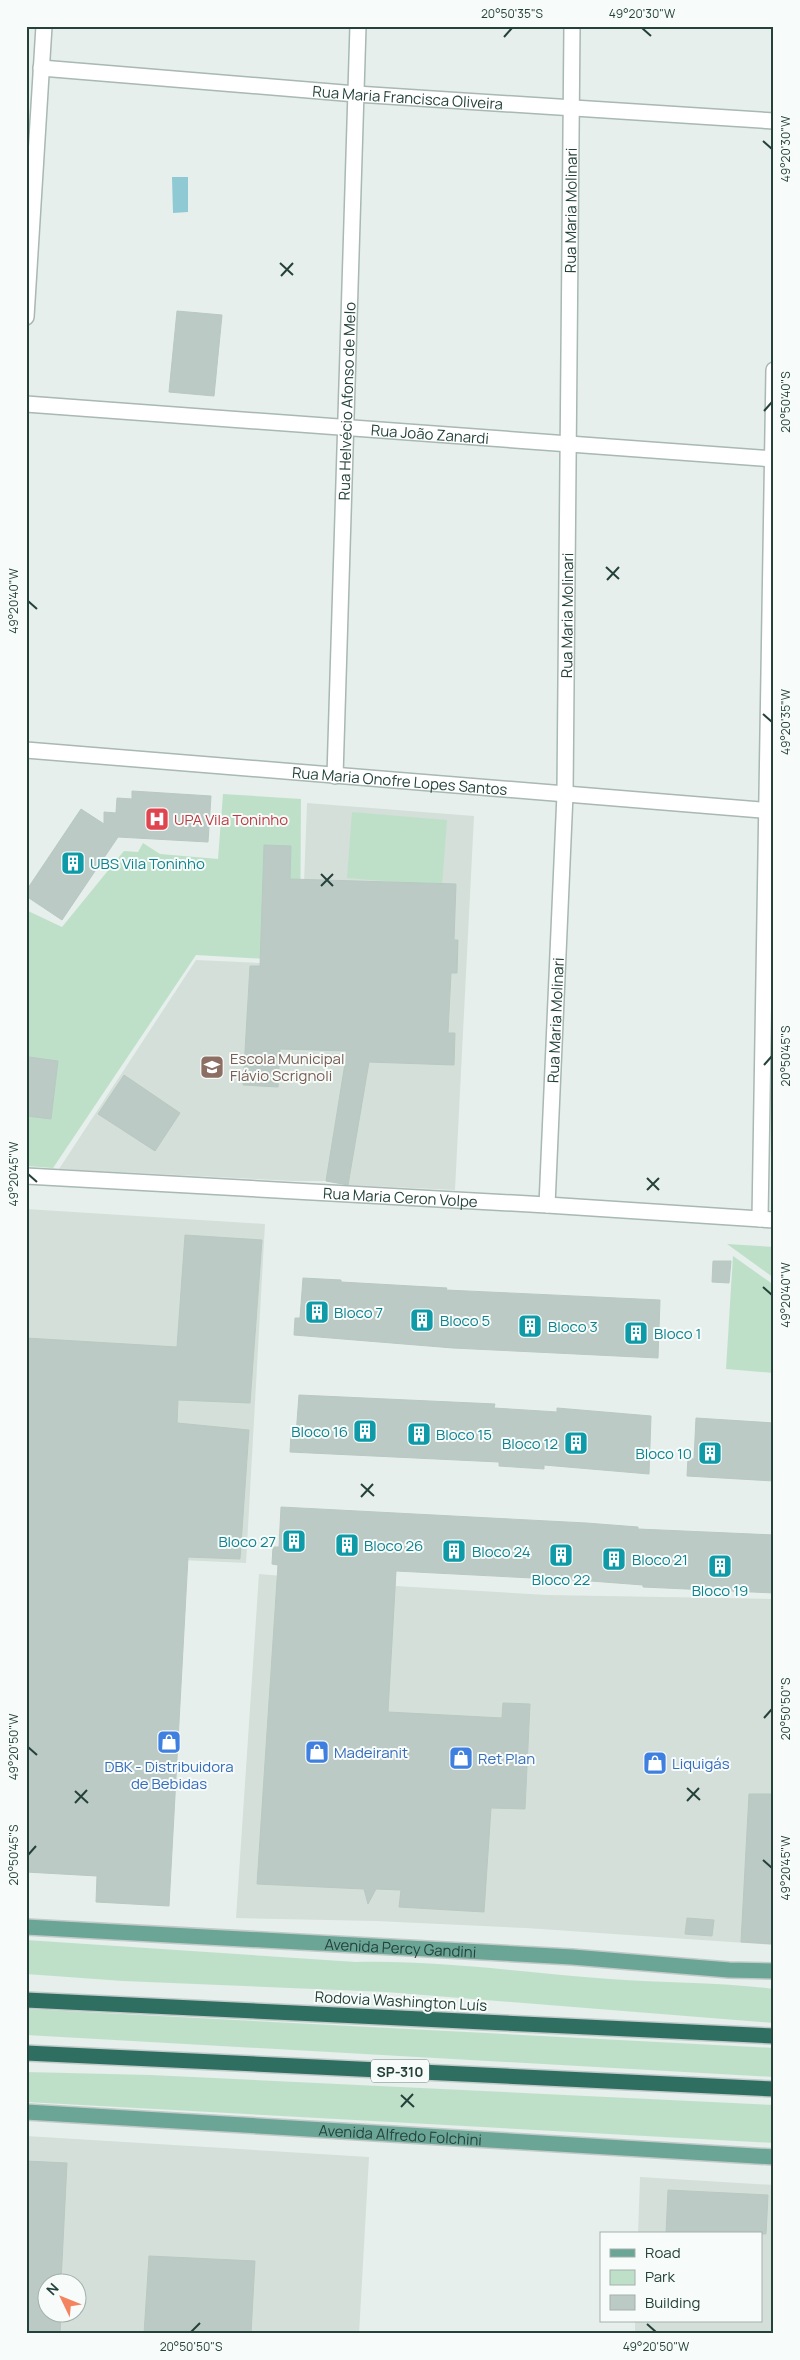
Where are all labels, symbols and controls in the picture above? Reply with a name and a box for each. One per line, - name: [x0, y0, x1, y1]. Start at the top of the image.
- text: 20°50'35"S: [481, 5, 543, 22]
- text: 49°20'30"W: [609, 5, 676, 22]
- street label: Rua Maria Francisca Oliveira: [312, 80, 504, 114]
- text: 49°20'30"W: [777, 115, 794, 182]
- street label: Rua Maria Molinari: [559, 147, 581, 273]
- street label: Rua Helvécio Afonso de Melo: [333, 302, 360, 501]
- text: 20°50'40"S: [777, 371, 794, 433]
- street label: Rua João Zanardi: [370, 419, 490, 449]
- street label: Rua Maria Molinari: [556, 552, 578, 678]
- text: 49°20'40"W: [5, 568, 22, 634]
- text: 49°20'35"W: [777, 688, 794, 755]
- street label: Rua Maria Onofre Lopes Santos: [291, 761, 508, 800]
- hospital icon: UPA Vila Toninho: [144, 806, 170, 832]
- place label: UPA Vila Toninho: [174, 809, 288, 830]
- building icon: UBS Vila Toninho: [60, 850, 86, 876]
- place label: UBS Vila Toninho: [90, 853, 205, 874]
- street label: Rua Maria Molinari: [542, 957, 568, 1083]
- text: 20°50'45"S: [777, 1025, 794, 1087]
- place label: Escola Municipal Flávio Scrignoli: [230, 1048, 344, 1086]
- school or university icon: Escola Municipal Flávio Scrignoli: [199, 1054, 225, 1080]
- text: 49°20'45"W: [5, 1141, 22, 1207]
- street label: Rua Maria Ceron Volpe: [323, 1182, 478, 1212]
- text: 49°20'40"W: [777, 1262, 794, 1328]
- building icon: Bloco 7: [304, 1299, 330, 1325]
- place label: Bloco 7: [334, 1302, 383, 1323]
- building icon: Bloco 5: [409, 1307, 435, 1333]
- place label: Bloco 5: [440, 1310, 490, 1331]
- building icon: Bloco 3: [517, 1313, 543, 1339]
- place label: Bloco 3: [548, 1316, 598, 1337]
- building icon: Bloco 1: [623, 1320, 649, 1346]
- place label: Bloco 1: [654, 1323, 701, 1344]
- building icon: Bloco 16: [352, 1418, 378, 1444]
- place label: Bloco 16: [291, 1421, 348, 1442]
- building icon: Bloco 15: [406, 1421, 432, 1447]
- place label: Bloco 15: [436, 1424, 492, 1445]
- building icon: Bloco 12: [563, 1430, 589, 1456]
- place label: Bloco 12: [502, 1433, 558, 1454]
- building icon: Bloco 10: [697, 1440, 723, 1466]
- place label: Bloco 10: [635, 1443, 692, 1464]
- building icon: Bloco 27: [281, 1528, 307, 1554]
- place label: Bloco 27: [218, 1531, 276, 1552]
- building icon: Bloco 26: [334, 1532, 360, 1558]
- place label: Bloco 26: [364, 1535, 423, 1556]
- building icon: Bloco 24: [441, 1538, 467, 1564]
- place label: Bloco 24: [472, 1541, 531, 1562]
- building icon: Bloco 22: [548, 1542, 574, 1568]
- building icon: Bloco 21: [601, 1546, 627, 1572]
- place label: Bloco 21: [632, 1549, 688, 1570]
- building icon: Bloco 19: [707, 1553, 733, 1579]
- place label: Bloco 22: [532, 1569, 590, 1590]
- place label: Bloco 19: [692, 1580, 748, 1601]
- text: 20°50'50"S: [777, 1678, 794, 1740]
- text: 49°20'50"W: [5, 1713, 22, 1780]
- shop icon: DBK - Distribuidora de Bebidas: [156, 1729, 182, 1755]
- shop icon: Madeiranit: [304, 1739, 330, 1765]
- place label: Madeiranit: [334, 1742, 408, 1763]
- shop icon: Ret Plan: [448, 1745, 474, 1771]
- place label: Ret Plan: [478, 1748, 535, 1769]
- shop icon: Liquigás: [642, 1750, 668, 1776]
- place label: Liquigás: [672, 1753, 730, 1774]
- place label: DBK - Distribuidora de Bebidas: [104, 1756, 234, 1794]
- text: 20°50'45"S: [5, 1824, 22, 1886]
- text: 49°20'45"W: [777, 1835, 794, 1901]
- street label: Avenida Percy Gandini: [324, 1933, 477, 1962]
- street label: Rodovia Washington Luís: [314, 1986, 488, 2016]
- road number: SP-310: [371, 2060, 429, 2082]
- street label: Avenida Alfredo Folchini: [318, 2119, 483, 2150]
- legend: [600, 2232, 762, 2322]
- text: Road: [645, 2242, 681, 2263]
- text: Park: [645, 2266, 675, 2287]
- north arrow: [38, 2272, 88, 2322]
- text: N: [42, 2279, 63, 2299]
- text: Building: [645, 2292, 700, 2313]
- text: 20°50'50"S: [160, 2338, 222, 2355]
- text: 49°20'50"W: [623, 2338, 690, 2355]

